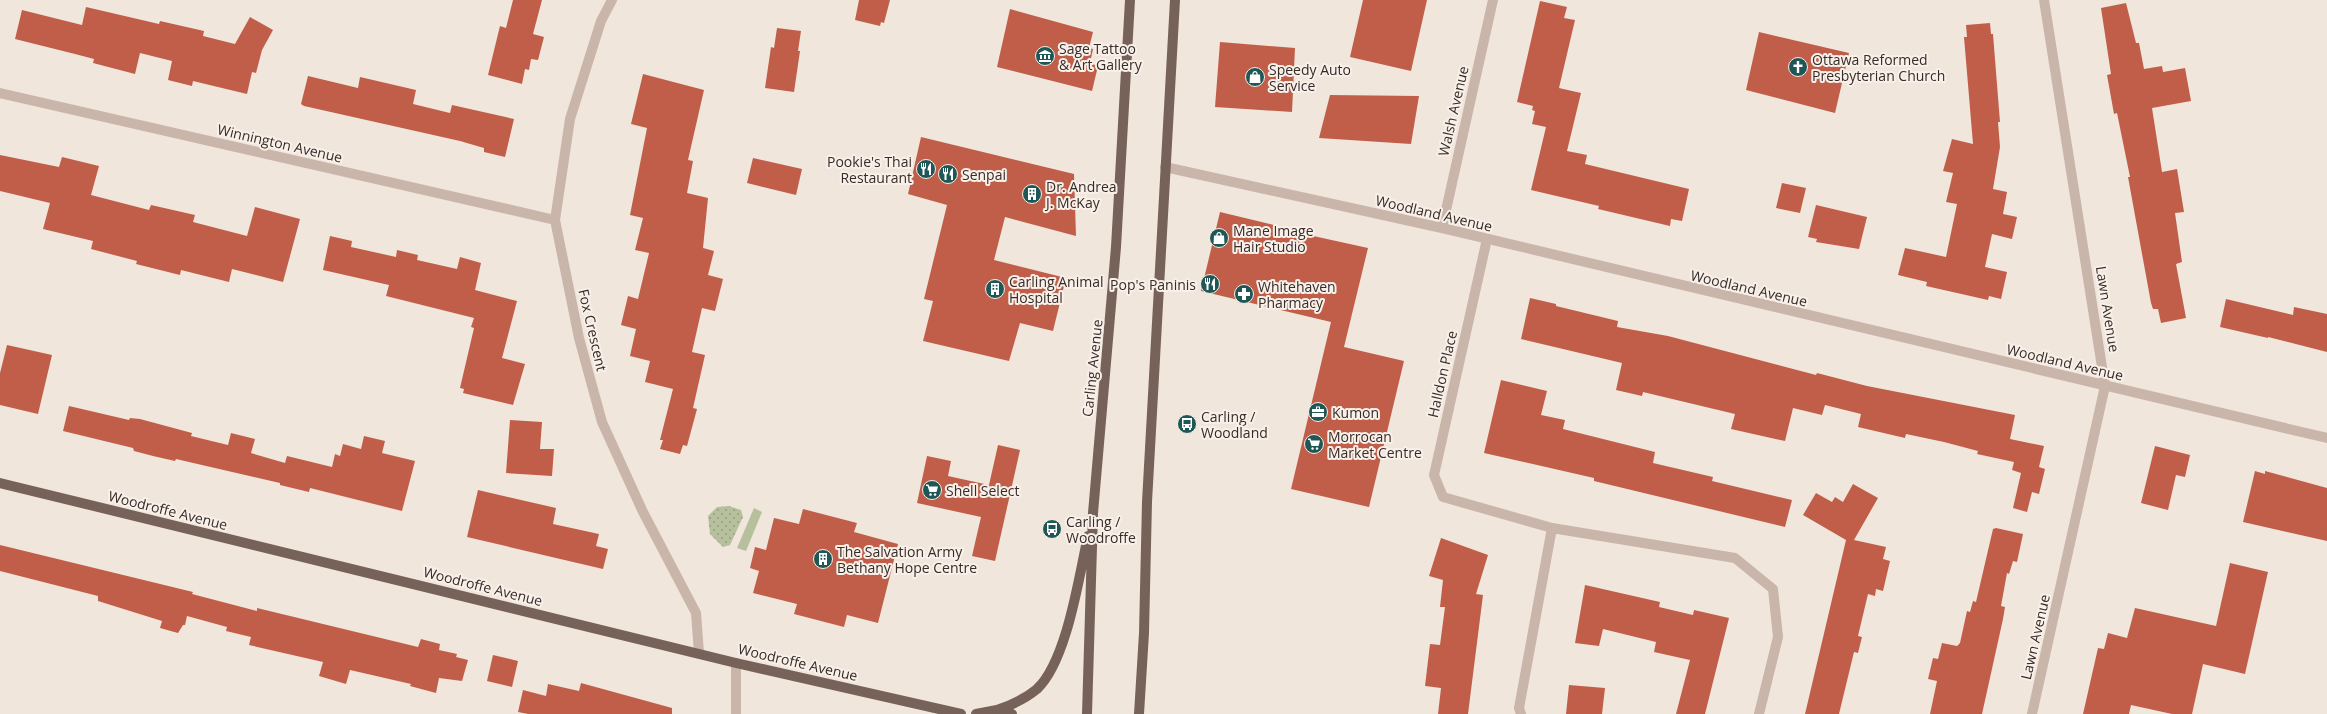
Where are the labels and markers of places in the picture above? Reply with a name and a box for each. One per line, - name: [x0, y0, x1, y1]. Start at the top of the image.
- place label: Sage Tattoo & Art Gallery: [1059, 39, 1143, 74]
- museum icon: Sage Tattoo & Art Gallery: [1034, 45, 1056, 67]
- place label: Ottawa Reformed Presbyterian Church: [1812, 50, 1945, 85]
- church icon: Ottawa Reformed Presbyterian Church: [1787, 56, 1809, 78]
- place label: Speedy Auto Service: [1269, 60, 1351, 95]
- shop icon: Speedy Auto Service: [1244, 66, 1266, 88]
- place label: Pookie's Thai Restaurant: [827, 152, 912, 187]
- restaurant icon: Pookie's Thai Restaurant: [915, 158, 937, 180]
- restaurant icon: Senpai: [937, 163, 959, 185]
- place label: Senpai: [962, 165, 1006, 184]
- place label: Dr. Andrea J. McKay: [1044, 177, 1117, 212]
- building icon: Dr. Andrea J. McKay: [1021, 183, 1043, 205]
- place label: Mane Image Hair Studio: [1233, 221, 1314, 256]
- shop icon: Mane Image Hair Studio: [1208, 227, 1230, 249]
- place label: Carling Animal Hospital: [1009, 272, 1103, 307]
- restaurant icon: Pop's Paninis: [1199, 273, 1221, 295]
- place label: Pop's Paninis: [1110, 275, 1196, 294]
- place label: Whitehaven Pharmacy: [1258, 277, 1336, 312]
- building icon: Carling Animal Hospital: [984, 278, 1006, 300]
- pharmacy icon: Whitehaven Pharmacy: [1233, 283, 1255, 305]
- office icon: Kumon: [1307, 401, 1329, 423]
- place label: Kumon: [1332, 403, 1379, 422]
- place label: Carling / Woodland: [1201, 407, 1268, 442]
- bus stop icon: Carling / Woodland: [1176, 413, 1198, 435]
- place label: Morrocan Market Centre: [1328, 427, 1422, 462]
- supermarket icon: Morrocan Market Centre: [1303, 433, 1325, 455]
- supermarket icon: Shell Select: [921, 479, 943, 501]
- place label: Shell Select: [946, 481, 1019, 500]
- place label: Carling / Woodroffe: [1066, 512, 1136, 547]
- bus stop icon: Carling / Woodroffe: [1041, 518, 1063, 540]
- place label: The Salvation Army Bethany Hope Centre: [837, 542, 977, 577]
- building icon: The Salvation Army Bethany Hope Centre: [812, 548, 834, 570]

